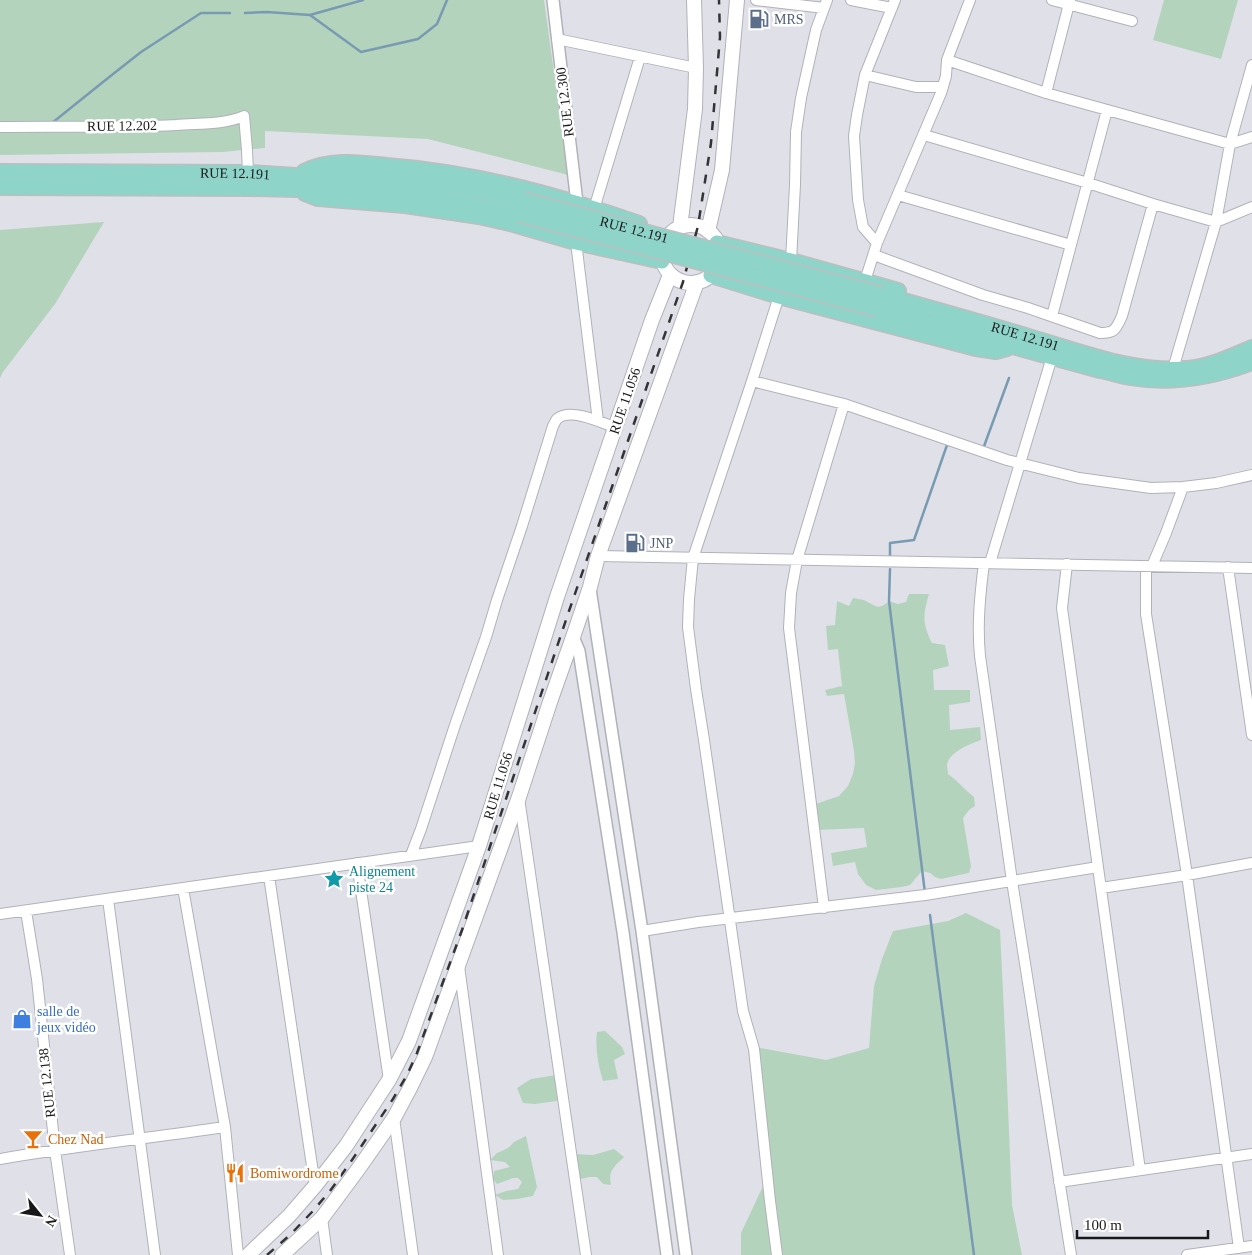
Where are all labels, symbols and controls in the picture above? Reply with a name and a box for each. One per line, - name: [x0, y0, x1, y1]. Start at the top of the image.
- fuel station icon: MRS: [748, 8, 770, 30]
- place label: MRS: [774, 12, 804, 27]
- street label: RUE 12.300: [553, 66, 577, 138]
- street label: RUE 12.202: [87, 118, 157, 134]
- street label: RUE 12.191: [200, 165, 270, 182]
- street label: RUE 12.191: [598, 213, 670, 246]
- street label: RUE 12.191: [990, 319, 1061, 353]
- street label: RUE 11.056: [607, 366, 643, 436]
- fuel station icon: JNP: [624, 532, 646, 554]
- place label: JNP: [650, 536, 674, 551]
- street label: RUE 11.056: [481, 751, 515, 821]
- place label: Alignement piste 24: [349, 864, 415, 895]
- place icon: Alignement piste 24: [323, 868, 345, 890]
- place label: salle de jeux vidéo: [36, 1004, 96, 1035]
- shop icon: salle de jeux vidéo: [11, 1008, 33, 1030]
- street label: RUE 12.138: [36, 1047, 58, 1119]
- bar icon: Chez Nad: [22, 1128, 44, 1150]
- place label: Chez Nad: [48, 1132, 104, 1147]
- restaurant icon: Bomiwordrome: [224, 1162, 246, 1184]
- place label: Bomiwordrome: [250, 1166, 339, 1181]
- north arrow: [15, 1190, 65, 1240]
- scale bar: [1077, 1208, 1208, 1240]
- text: N: [42, 1213, 60, 1229]
- text: 100 m: [1084, 1217, 1122, 1233]

